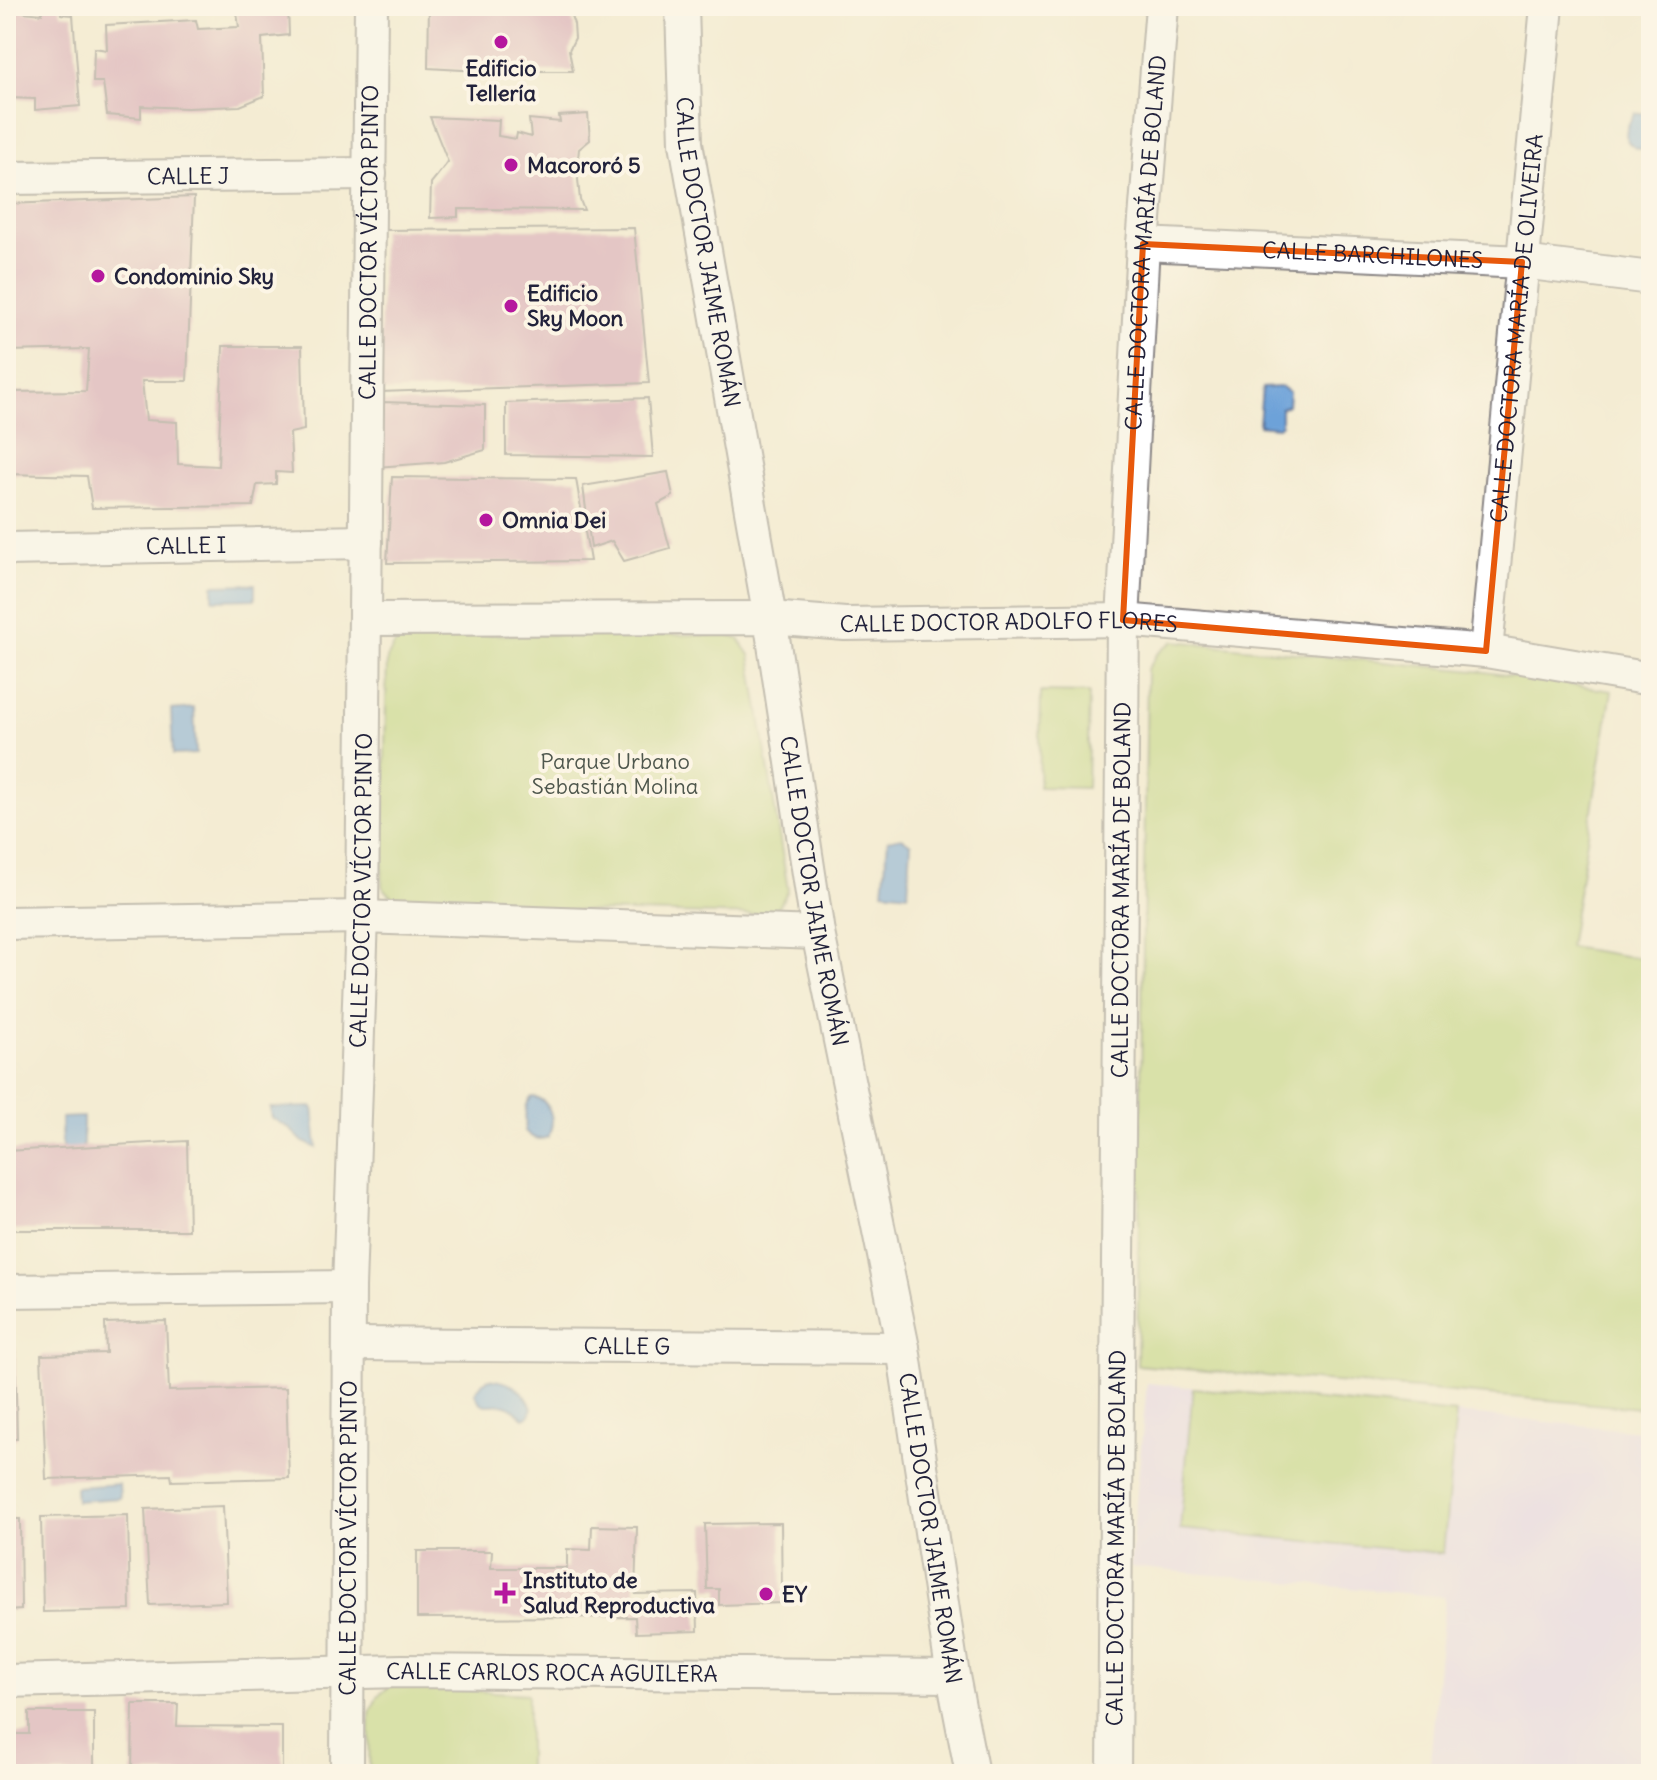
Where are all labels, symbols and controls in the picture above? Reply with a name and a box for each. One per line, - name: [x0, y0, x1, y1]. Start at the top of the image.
- marker: Edificio Tellería: [492, 33, 510, 51]
- place label: Edificio Tellería: [465, 54, 537, 107]
- street label: CALLE DOCTORA MARÍA DE BOLAND: [1119, 54, 1172, 431]
- street label: CALLE DOCTOR VÍCTOR PINTO: [353, 84, 384, 400]
- street label: CALLE DOCTOR JAIME ROMÁN: [671, 96, 746, 409]
- street label: CALLE DOCTORA MARÍA DE OLIVEIRA: [1484, 133, 1549, 524]
- place label: Macororó 5: [527, 151, 641, 179]
- marker: Macororó 5: [502, 156, 520, 174]
- street label: CALLE J: [147, 162, 229, 190]
- street label: CALLE BARCHILONES: [1262, 236, 1484, 274]
- place label: Condominio Sky: [114, 262, 274, 290]
- marker: Condominio Sky: [89, 267, 107, 285]
- place label: Edificio Sky Moon: [527, 279, 624, 332]
- marker: Edificio Sky Moon: [502, 297, 520, 315]
- place label: Omnia Dei: [502, 506, 606, 534]
- marker: Omnia Dei: [477, 511, 495, 529]
- street label: CALLE I: [146, 531, 226, 560]
- street label: CALLE DOCTOR ADOLFO FLORES: [840, 606, 1179, 639]
- street label: CALLE DOCTORA MARÍA DE BOLAND: [1105, 702, 1136, 1078]
- street label: CALLE DOCTOR VÍCTOR PINTO: [343, 732, 378, 1048]
- street label: CALLE DOCTOR JAIME ROMÁN: [774, 734, 855, 1049]
- park label: Parque Urbano Sebastián Molina: [532, 747, 698, 800]
- street label: CALLE G: [584, 1332, 670, 1360]
- street label: CALLE DOCTORA MARÍA DE BOLAND: [1100, 1350, 1131, 1726]
- street label: CALLE DOCTOR JAIME ROMÁN: [893, 1371, 968, 1686]
- street label: CALLE DOCTOR VÍCTOR PINTO: [333, 1380, 363, 1696]
- place label: Instituto de Salud Reproductiva: [523, 1566, 715, 1619]
- place label: EY: [782, 1580, 808, 1608]
- marker: Instituto de Salud Reproductiva: [494, 1582, 516, 1604]
- marker: EY: [757, 1585, 775, 1603]
- street label: CALLE CARLOS ROCA AGUILERA: [386, 1657, 718, 1688]

